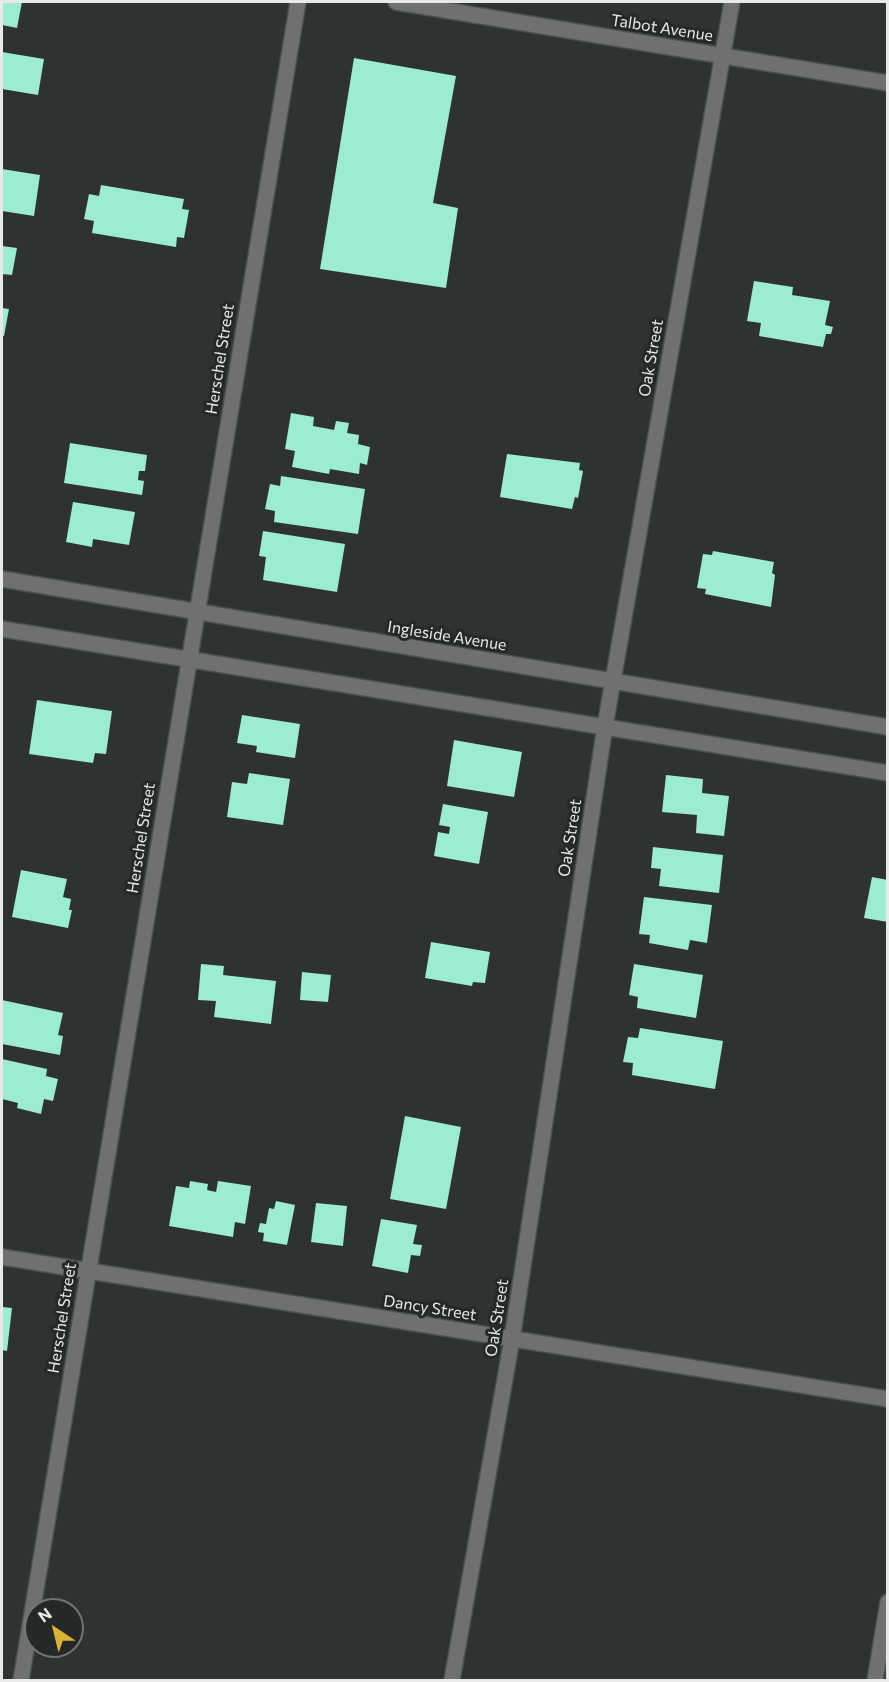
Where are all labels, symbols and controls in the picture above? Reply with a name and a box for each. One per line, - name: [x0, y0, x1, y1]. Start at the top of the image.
- street label: Talbot Avenue: [610, 10, 714, 46]
- street label: Herschel Street: [202, 302, 238, 416]
- street label: Oak Street: [635, 318, 667, 398]
- street label: Ingleside Avenue: [386, 617, 508, 655]
- street label: Herschel Street: [123, 781, 159, 895]
- street label: Oak Street: [554, 798, 586, 878]
- street label: Herschel Street: [44, 1261, 80, 1375]
- street label: Oak Street: [481, 1278, 513, 1358]
- street label: Dancy Street: [382, 1291, 478, 1325]
- north arrow: [24, 1598, 84, 1658]
- text: N: [34, 1603, 55, 1626]

